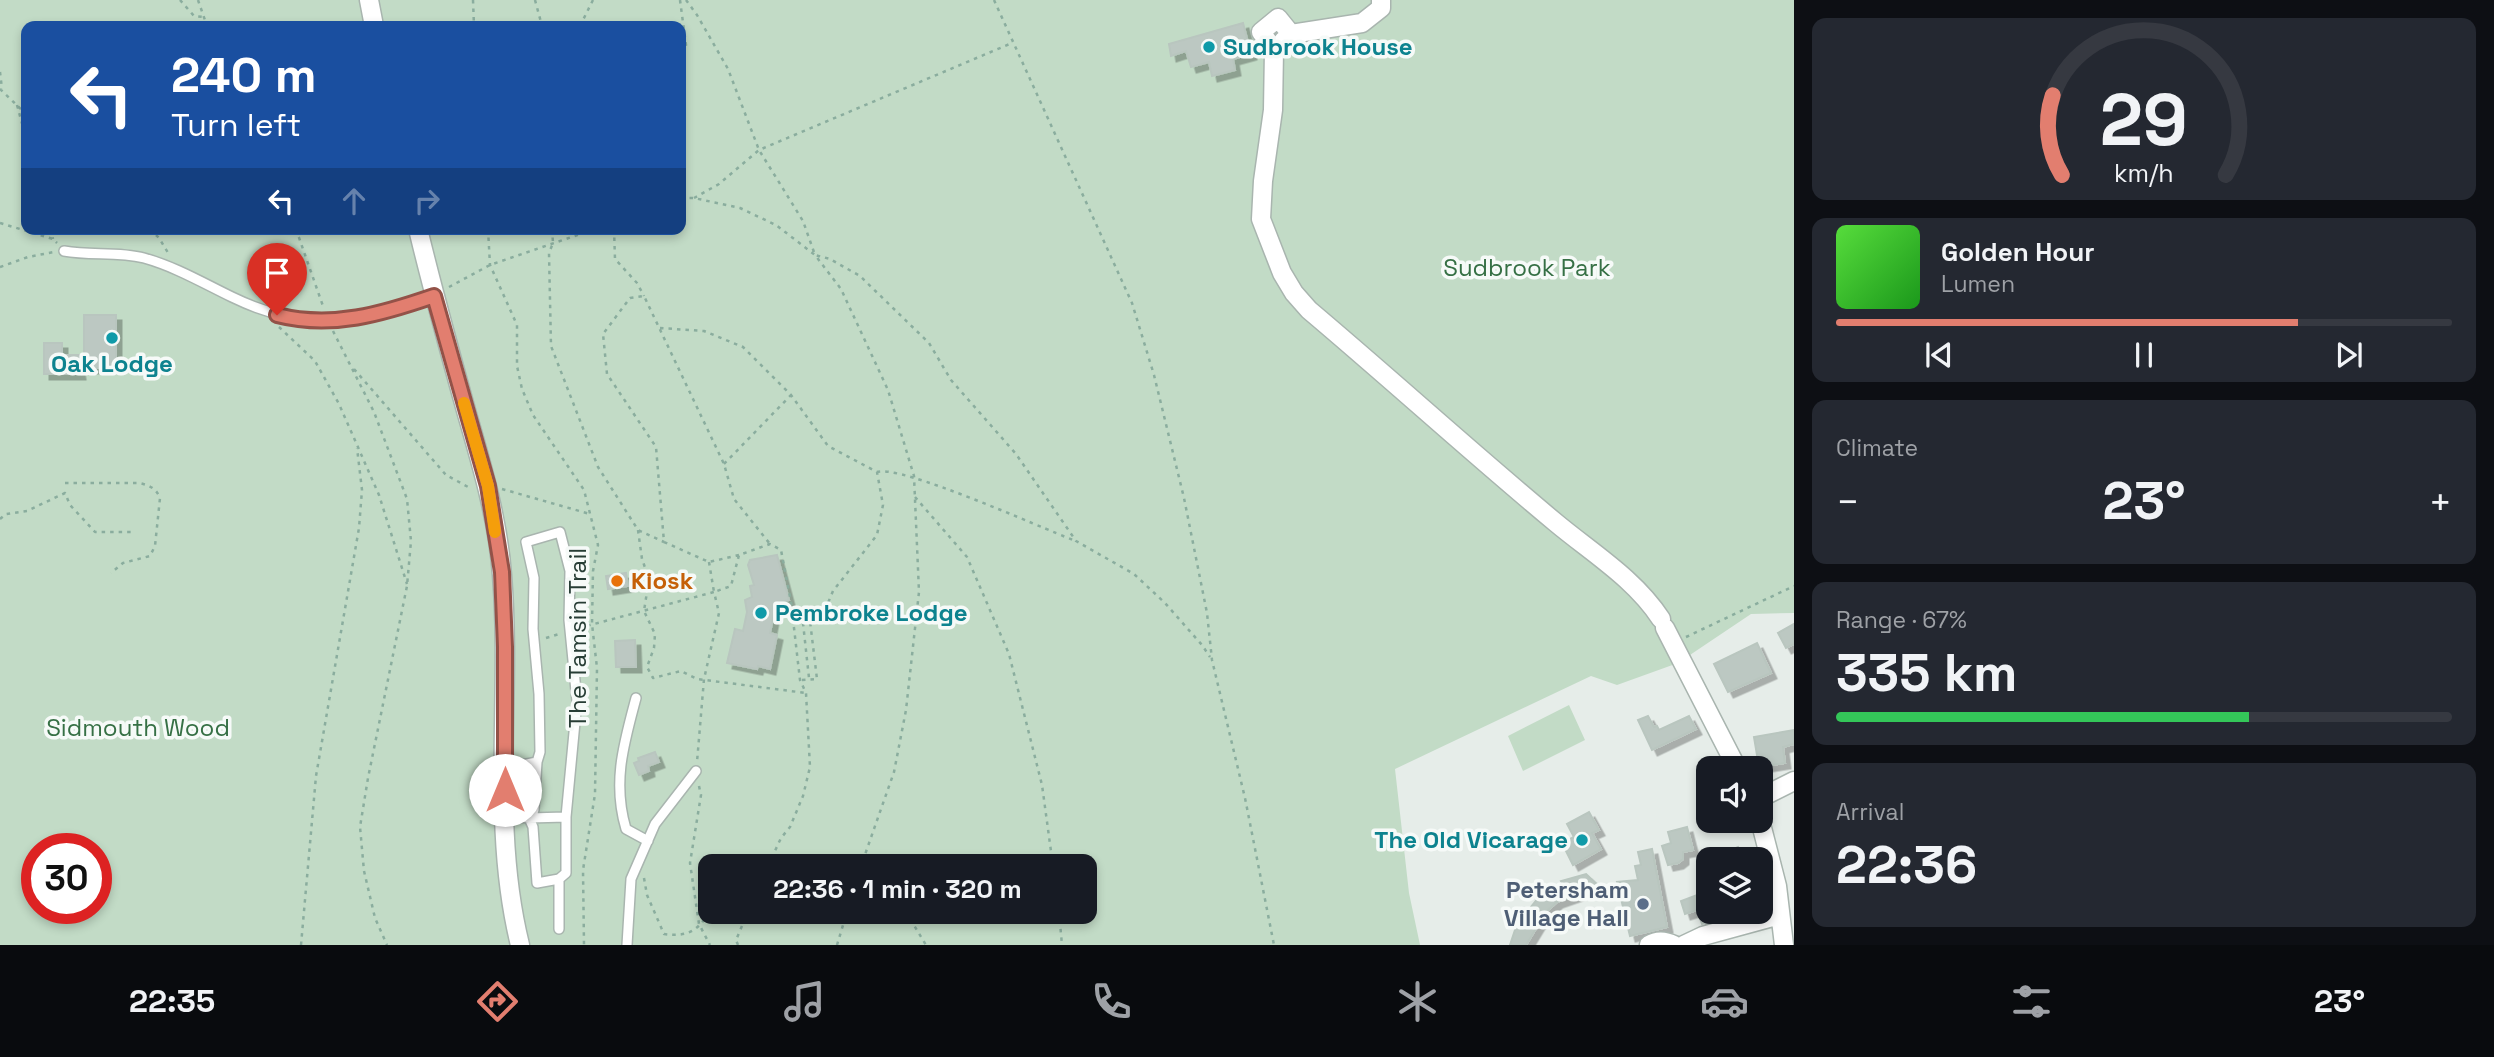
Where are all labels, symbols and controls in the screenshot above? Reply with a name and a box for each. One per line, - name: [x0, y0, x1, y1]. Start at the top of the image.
- place label: Sudbrook House: [1223, 31, 1413, 62]
- marker: Sudbrook House: [1201, 39, 1217, 55]
- text: 240 m: [171, 44, 317, 106]
- icon: left: [56, 49, 147, 140]
- text: 29: [2100, 73, 2188, 166]
- text: Turn left: [171, 105, 301, 145]
- text: km/h: [2114, 157, 2174, 189]
- icon: left: [262, 182, 300, 220]
- icon: ahead: [335, 182, 373, 220]
- icon: right: [408, 182, 446, 220]
- text: Golden Hour: [1941, 235, 2095, 269]
- pin: [247, 243, 307, 315]
- park label: Sudbrook Park: [1443, 252, 1611, 283]
- icon: arrive: [258, 254, 296, 292]
- text: Lumen: [1941, 269, 2015, 299]
- marker: Oak Lodge: [104, 330, 120, 346]
- icon: previous: [1920, 336, 1958, 374]
- icon: pause: [2125, 336, 2163, 374]
- icon: next: [2330, 336, 2368, 374]
- place label: Oak Lodge: [51, 348, 173, 379]
- text: Climate: [1836, 433, 1918, 463]
- text: 23°: [2103, 468, 2186, 534]
- text: −: [1836, 478, 1860, 526]
- text: +: [2428, 478, 2452, 526]
- street label: The Tamsin Trail: [562, 548, 593, 728]
- place label: Kiosk: [631, 565, 694, 596]
- marker: Kiosk: [609, 573, 625, 589]
- place label: Pembroke Lodge: [775, 597, 968, 628]
- marker: Pembroke Lodge: [753, 605, 769, 621]
- text: Range · 67%: [1836, 605, 1967, 635]
- text: 335 km: [1836, 640, 2017, 706]
- park label: Sidmouth Wood: [46, 712, 230, 743]
- position arrow: [468, 753, 542, 827]
- map controls: [1696, 756, 1773, 924]
- button: sound: [1696, 756, 1773, 833]
- text: Arrival: [1836, 797, 1904, 827]
- place label: The Old Vicarage: [1374, 824, 1568, 855]
- marker: The Old Vicarage: [1574, 832, 1590, 848]
- text: 22:36: [1836, 832, 1977, 898]
- speed limit sign: 30: [21, 833, 112, 924]
- button: layers: [1696, 847, 1773, 924]
- text: 22:36 · 1 min · 320 m: [773, 872, 1022, 906]
- place label: Petersham Village Hall: [1504, 874, 1629, 933]
- marker: Petersham Village Hall: [1635, 896, 1651, 912]
- icon: directions: [473, 977, 522, 1026]
- icon: music: [780, 977, 829, 1026]
- icon: phone: [1087, 977, 1136, 1026]
- icon: climate: [1393, 977, 1442, 1026]
- icon: car: [1700, 977, 1749, 1026]
- icon: filters: [2007, 977, 2056, 1026]
- text: 22:35: [129, 981, 215, 1021]
- text: 23°: [2314, 981, 2365, 1021]

